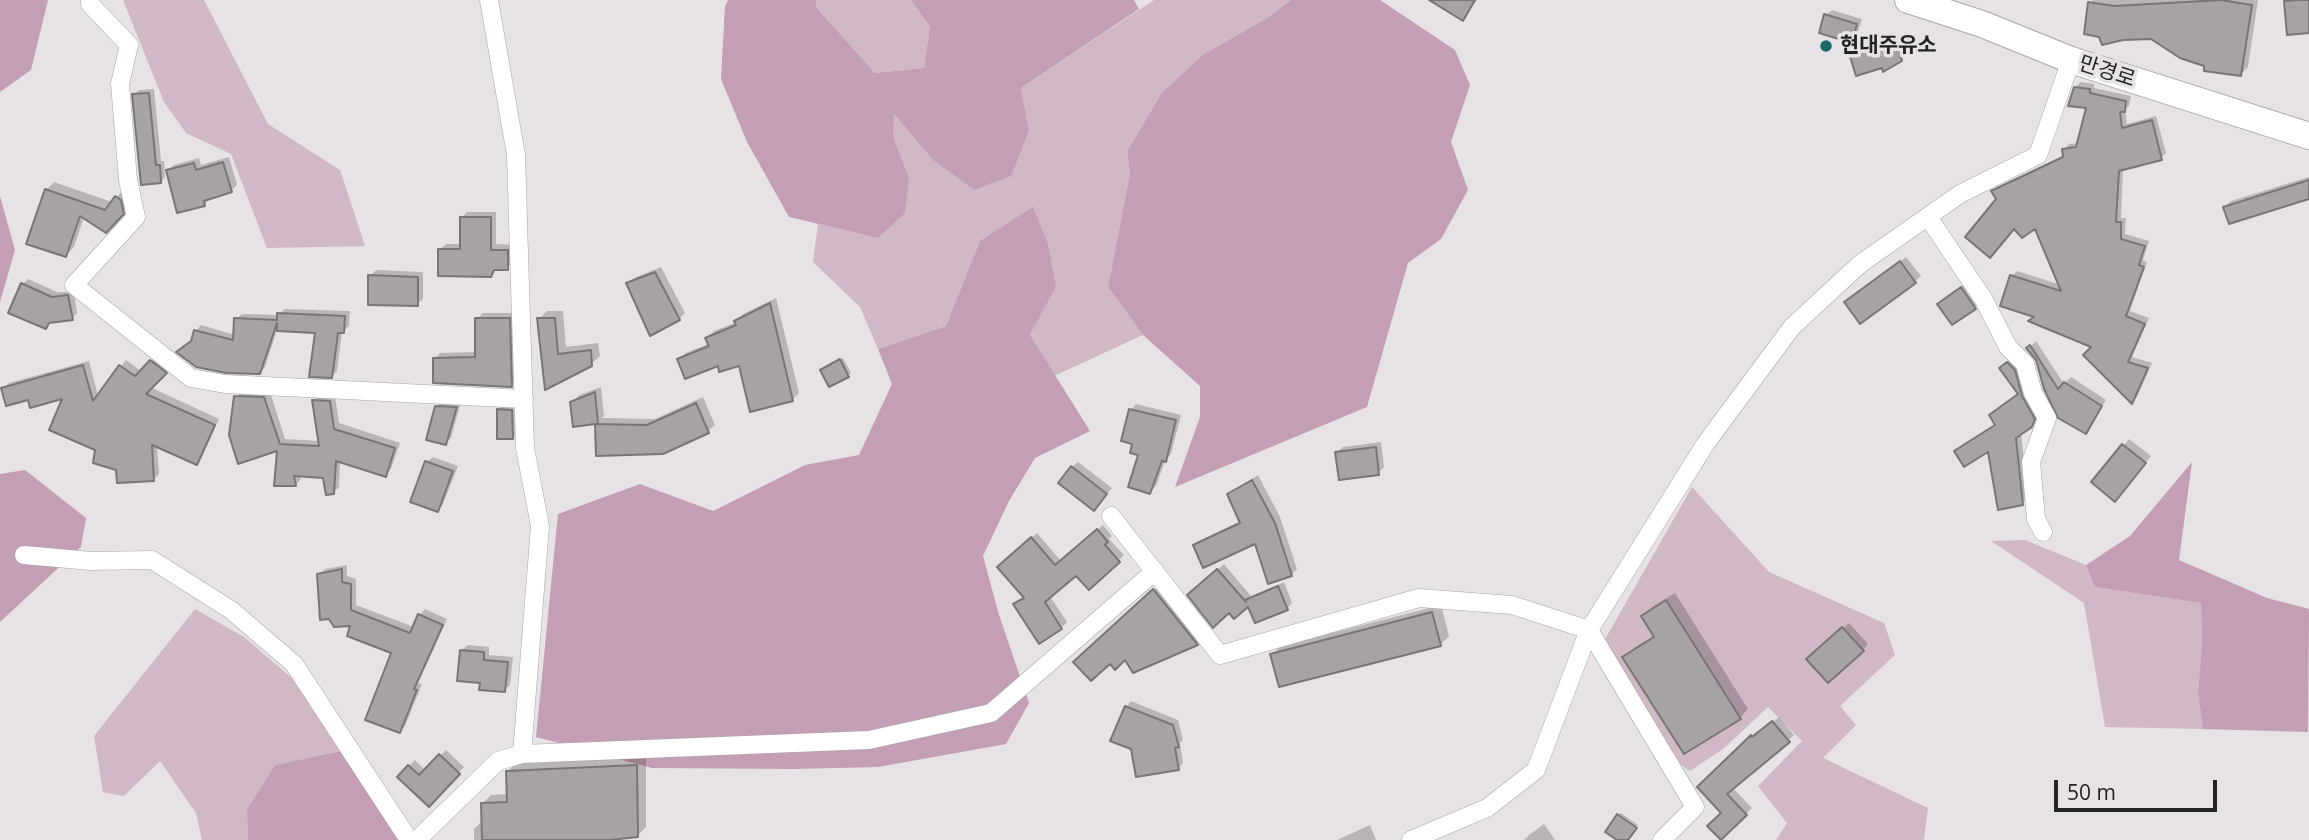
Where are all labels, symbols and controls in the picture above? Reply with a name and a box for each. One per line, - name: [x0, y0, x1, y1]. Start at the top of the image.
- place label: 현대주유소: [1840, 33, 1937, 59]
- marker: 현대주유소: [1818, 38, 1834, 54]
- street label: 만경로: [2076, 51, 2138, 93]
- scale bar: [2057, 766, 2220, 810]
- text: 50 m: [2067, 778, 2116, 806]

